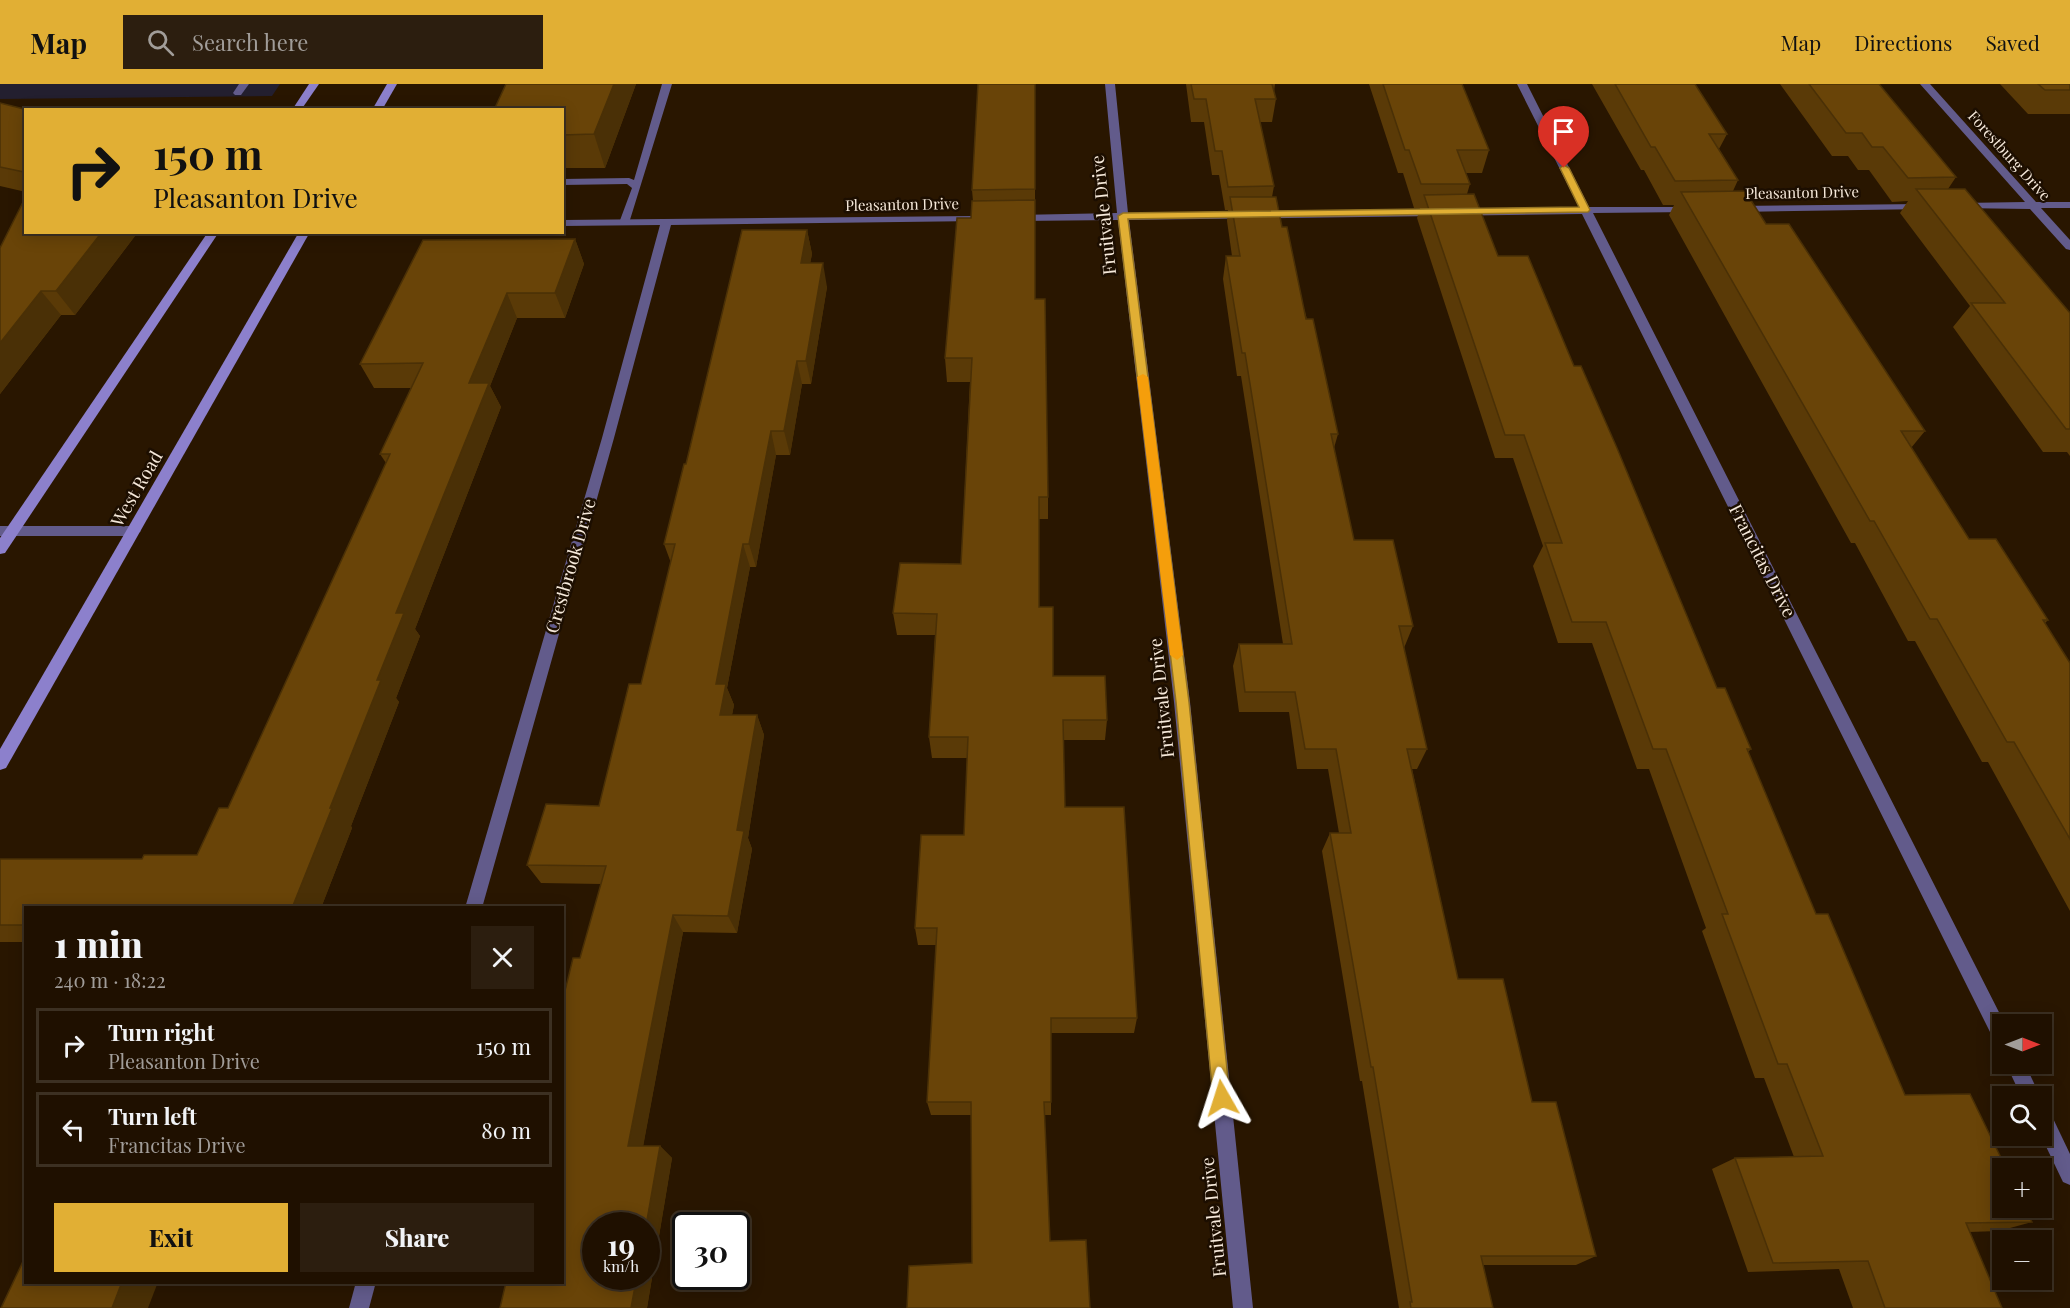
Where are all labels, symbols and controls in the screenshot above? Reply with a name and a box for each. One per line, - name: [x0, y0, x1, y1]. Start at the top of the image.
- search box: [123, 15, 543, 69]
- text: Map: [30, 24, 87, 61]
- icon: search: [144, 26, 177, 59]
- text: Search here: [192, 27, 308, 57]
- text: Map: [1780, 28, 1821, 56]
- text: Directions: [1854, 28, 1952, 56]
- text: Saved: [1985, 28, 2040, 56]
- pin: [1538, 106, 1589, 168]
- street label: Forestburg Drive: [1964, 106, 2056, 205]
- icon: arrive: [1547, 115, 1580, 148]
- text: 150 m: [153, 125, 263, 181]
- icon: right: [54, 132, 132, 210]
- street label: Fruitvale Drive: [1085, 154, 1121, 276]
- text: Pleasanton Drive: [153, 179, 358, 215]
- street label: Pleasanton Drive: [1745, 181, 1859, 203]
- street label: Pleasanton Drive: [845, 193, 959, 215]
- street label: West Road: [104, 446, 168, 532]
- street label: Crestbrook Drive: [539, 496, 601, 636]
- street label: Francitas Drive: [1724, 500, 1802, 621]
- street label: Fruitvale Drive: [1143, 637, 1179, 759]
- text: 1 min: [54, 919, 143, 967]
- button: close: [471, 926, 534, 989]
- text: 240 m · 18:22: [54, 966, 166, 993]
- north arrow: [1992, 1014, 2052, 1074]
- map controls: [1992, 1014, 2052, 1290]
- text: Turn right: [108, 1017, 214, 1047]
- icon: right: [57, 1029, 90, 1062]
- text: 150 m: [476, 1031, 531, 1061]
- text: Pleasanton Drive: [108, 1047, 260, 1074]
- position arrow: [1190, 1066, 1254, 1130]
- button: search: [1992, 1086, 2052, 1146]
- text: Turn left: [108, 1101, 197, 1131]
- icon: left: [57, 1113, 90, 1146]
- text: 80 m: [481, 1115, 531, 1145]
- text: Francitas Drive: [108, 1131, 246, 1158]
- street label: Fruitvale Drive: [1195, 1156, 1231, 1278]
- button: +: [1992, 1158, 2052, 1218]
- button: Exit: [54, 1203, 288, 1272]
- button: Share: [300, 1203, 534, 1272]
- speed limit sign: 30: [672, 1212, 750, 1290]
- text: 19: [607, 1224, 635, 1264]
- button: −: [1992, 1230, 2052, 1290]
- text: km/h: [603, 1256, 639, 1276]

